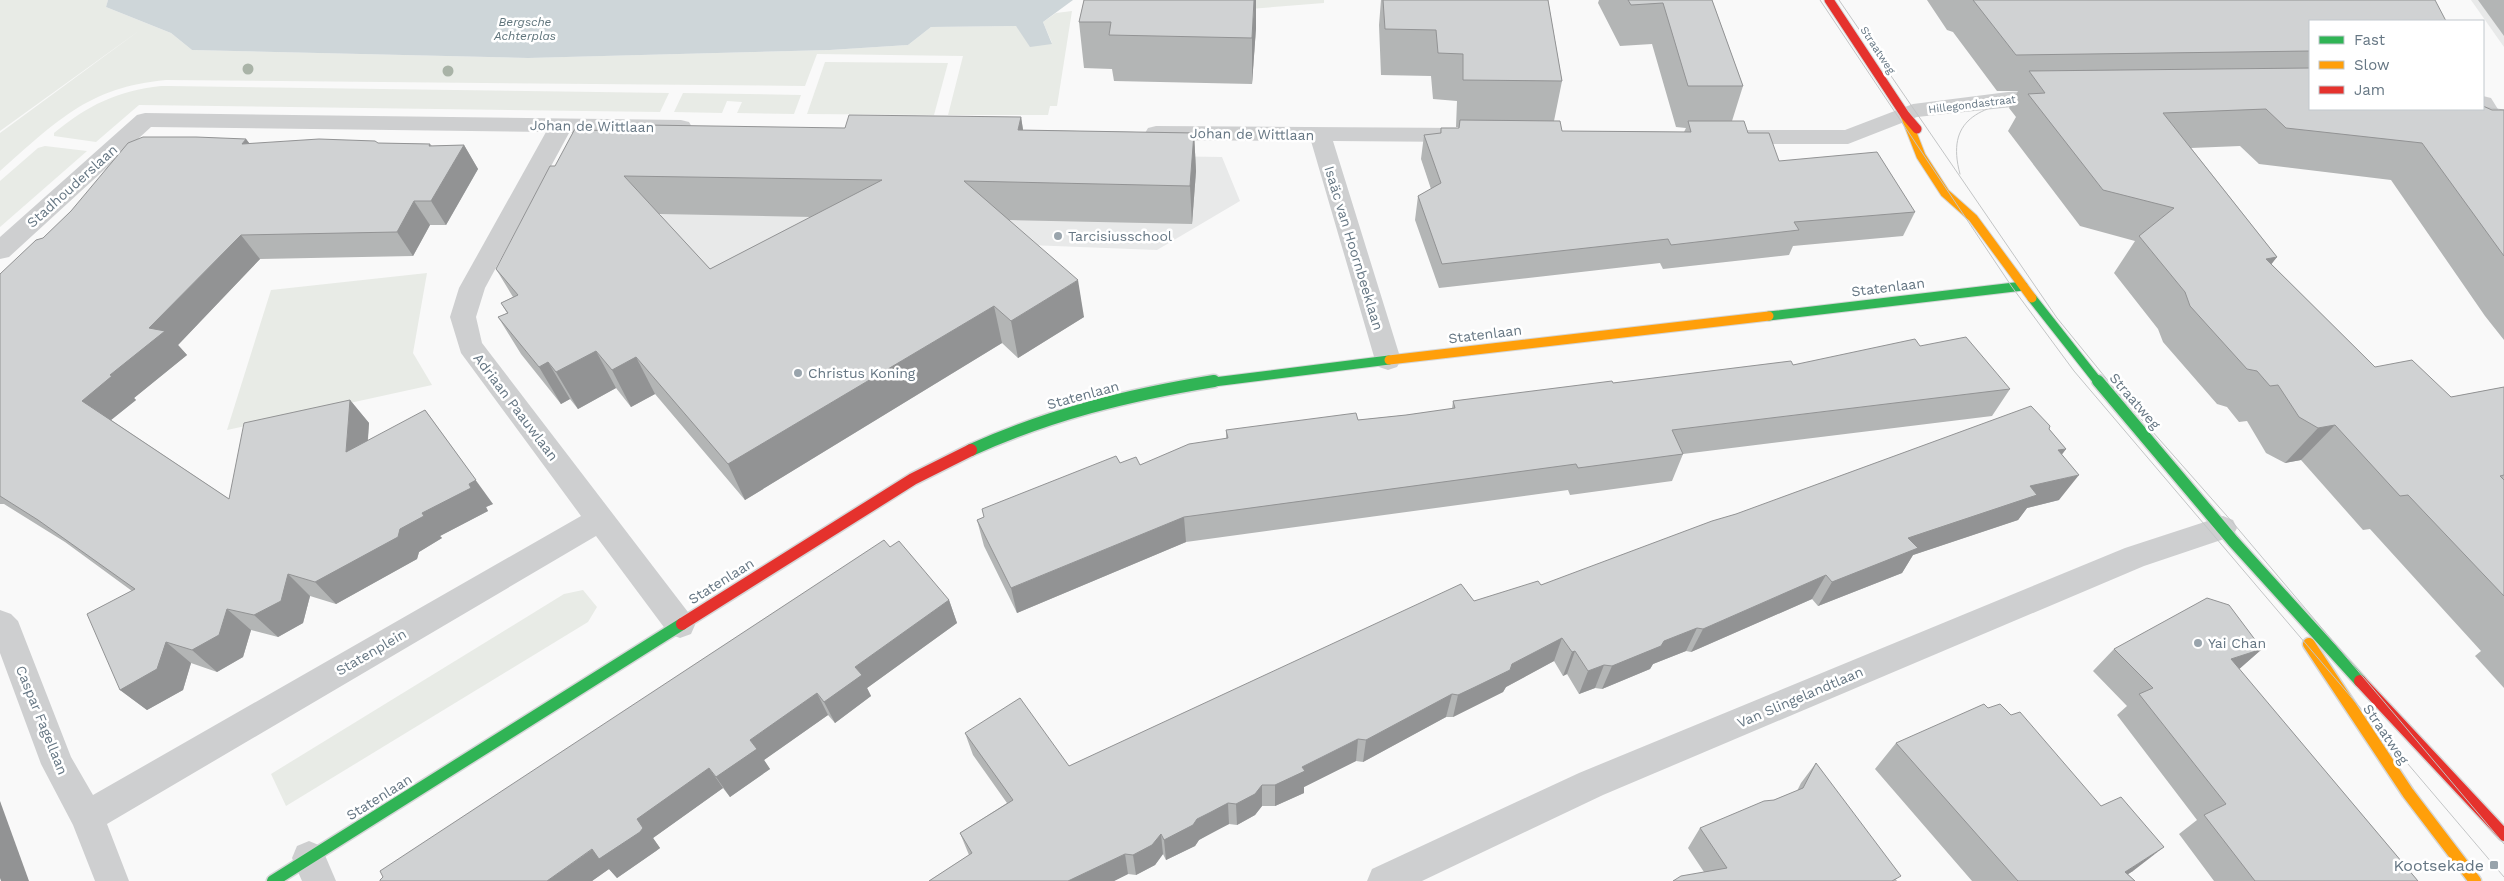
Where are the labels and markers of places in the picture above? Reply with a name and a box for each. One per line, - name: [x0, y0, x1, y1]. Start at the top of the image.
- place label: Tarcisiusschool: [1068, 228, 1173, 244]
- marker: Tarcisiusschool: [1052, 230, 1064, 242]
- place label: Christus Koning: [808, 365, 916, 381]
- marker: Christus Koning: [792, 367, 804, 379]
- place label: Yai Chan: [2208, 635, 2266, 651]
- marker: Yai Chan: [2192, 637, 2204, 649]
- place label: Kootsekade: [2394, 856, 2484, 875]
- marker: Kootsekade: [2488, 859, 2500, 871]

